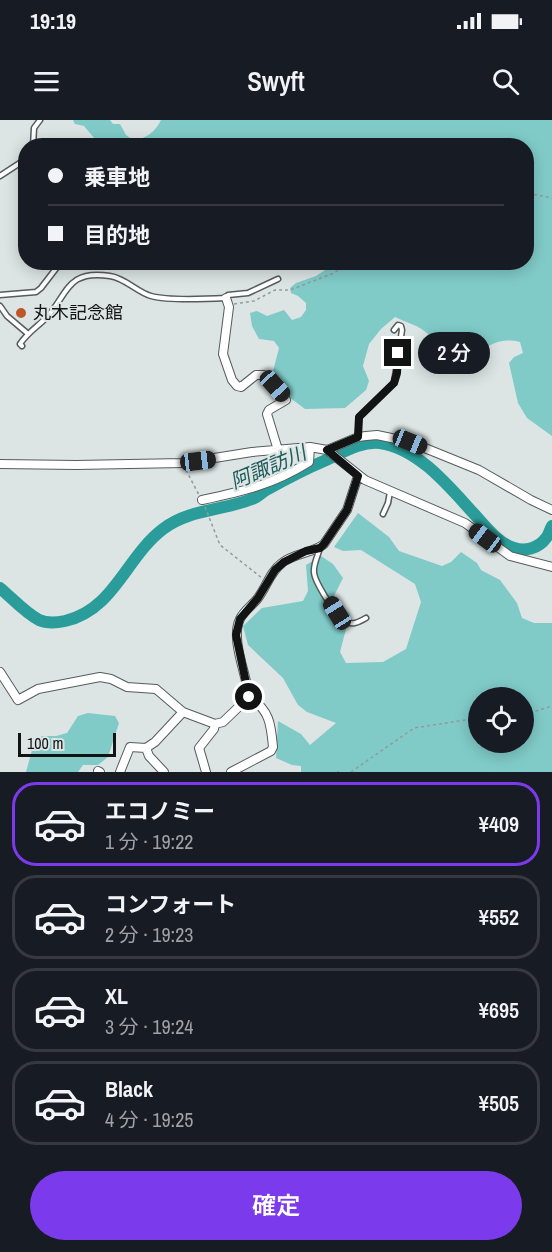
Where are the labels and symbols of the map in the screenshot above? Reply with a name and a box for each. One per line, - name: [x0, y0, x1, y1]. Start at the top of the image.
- place label: 丸木記念館: [33, 300, 123, 325]
- marker: 丸木記念館: [14, 306, 28, 320]
- callout: 2 分: [419, 332, 491, 374]
- route end: [384, 339, 411, 366]
- car: [256, 367, 294, 405]
- car: [390, 427, 430, 457]
- water label: 阿諏訪川: [226, 438, 312, 495]
- car: [179, 450, 217, 472]
- car: [465, 520, 505, 556]
- car: [320, 593, 354, 633]
- route start: [235, 683, 262, 710]
- scale bar: [18, 730, 116, 758]

